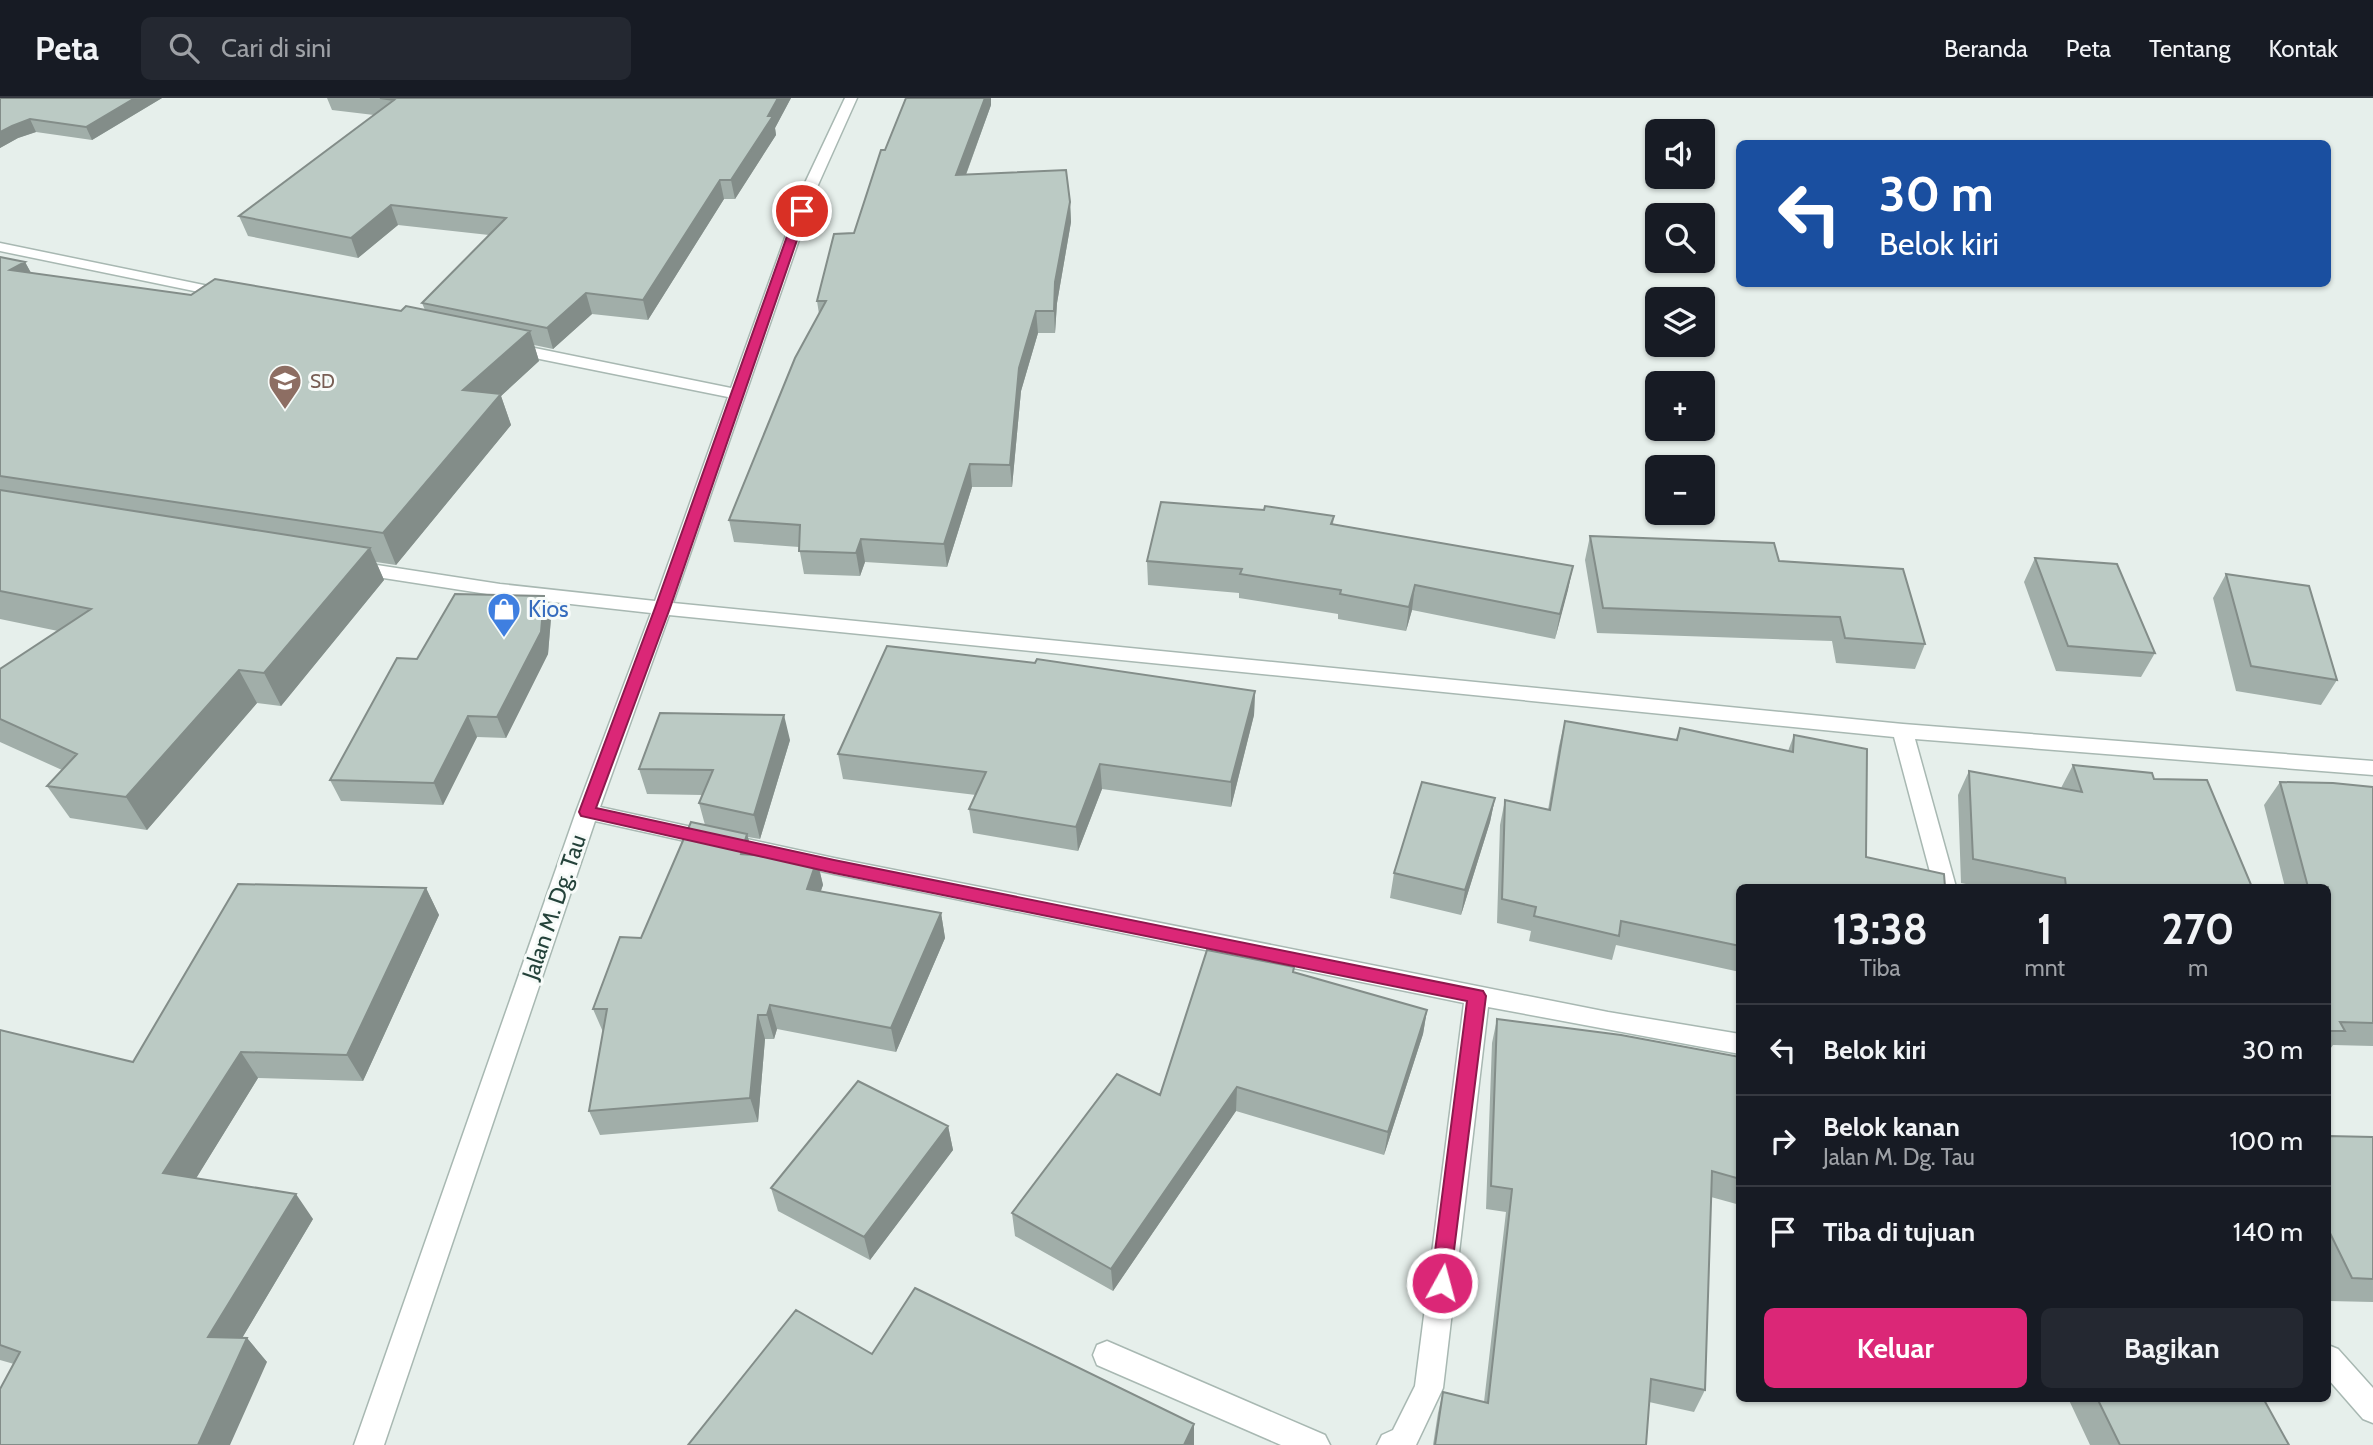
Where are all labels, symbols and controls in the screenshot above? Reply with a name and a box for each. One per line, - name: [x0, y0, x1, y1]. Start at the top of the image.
- search box: [141, 17, 631, 80]
- text: Peta: [35, 28, 99, 68]
- icon: search: [165, 29, 203, 67]
- text: Cari di sini: [221, 32, 331, 64]
- text: Beranda: [1944, 34, 2028, 63]
- text: Peta: [2066, 34, 2111, 63]
- text: Tentang: [2149, 34, 2230, 63]
- text: Kontak: [2268, 34, 2338, 63]
- map controls: [1645, 119, 1715, 525]
- button: sound: [1645, 119, 1715, 189]
- text: 30 m: [1879, 164, 1994, 223]
- icon: left: [1764, 168, 1855, 259]
- pin: [772, 181, 832, 241]
- icon: arrive: [783, 192, 821, 230]
- button: search: [1645, 203, 1715, 273]
- text: Belok kiri: [1879, 224, 1999, 263]
- button: layers: [1645, 287, 1715, 357]
- school or university icon: SD: [266, 362, 304, 411]
- place label: SD: [310, 370, 335, 393]
- button: +: [1645, 371, 1715, 441]
- button: −: [1645, 455, 1715, 525]
- shop icon: Kios: [485, 590, 523, 639]
- place label: Kios: [528, 595, 569, 623]
- street label: Jalan M. Dg. Tau: [516, 831, 592, 984]
- text: 13:38: [1833, 903, 1928, 955]
- text: 1: [2037, 903, 2053, 955]
- text: 270: [2162, 903, 2235, 955]
- text: Tiba: [1860, 954, 1901, 982]
- text: mnt: [2024, 954, 2065, 982]
- text: m: [2188, 954, 2208, 982]
- icon: left: [1764, 1031, 1802, 1069]
- text: Belok kiri: [1823, 1034, 1926, 1066]
- text: 30 m: [2242, 1034, 2303, 1066]
- text: Belok kanan: [1823, 1111, 1960, 1143]
- icon: right: [1764, 1122, 1802, 1160]
- text: 100 m: [2230, 1125, 2303, 1157]
- text: Jalan M. Dg. Tau: [1823, 1143, 1975, 1171]
- icon: arrive: [1764, 1213, 1802, 1251]
- text: Tiba di tujuan: [1823, 1216, 1975, 1248]
- text: 140 m: [2233, 1216, 2303, 1248]
- position arrow: [1405, 1246, 1479, 1320]
- button: Keluar: [1764, 1308, 2027, 1388]
- button: Bagikan: [2041, 1308, 2303, 1388]

